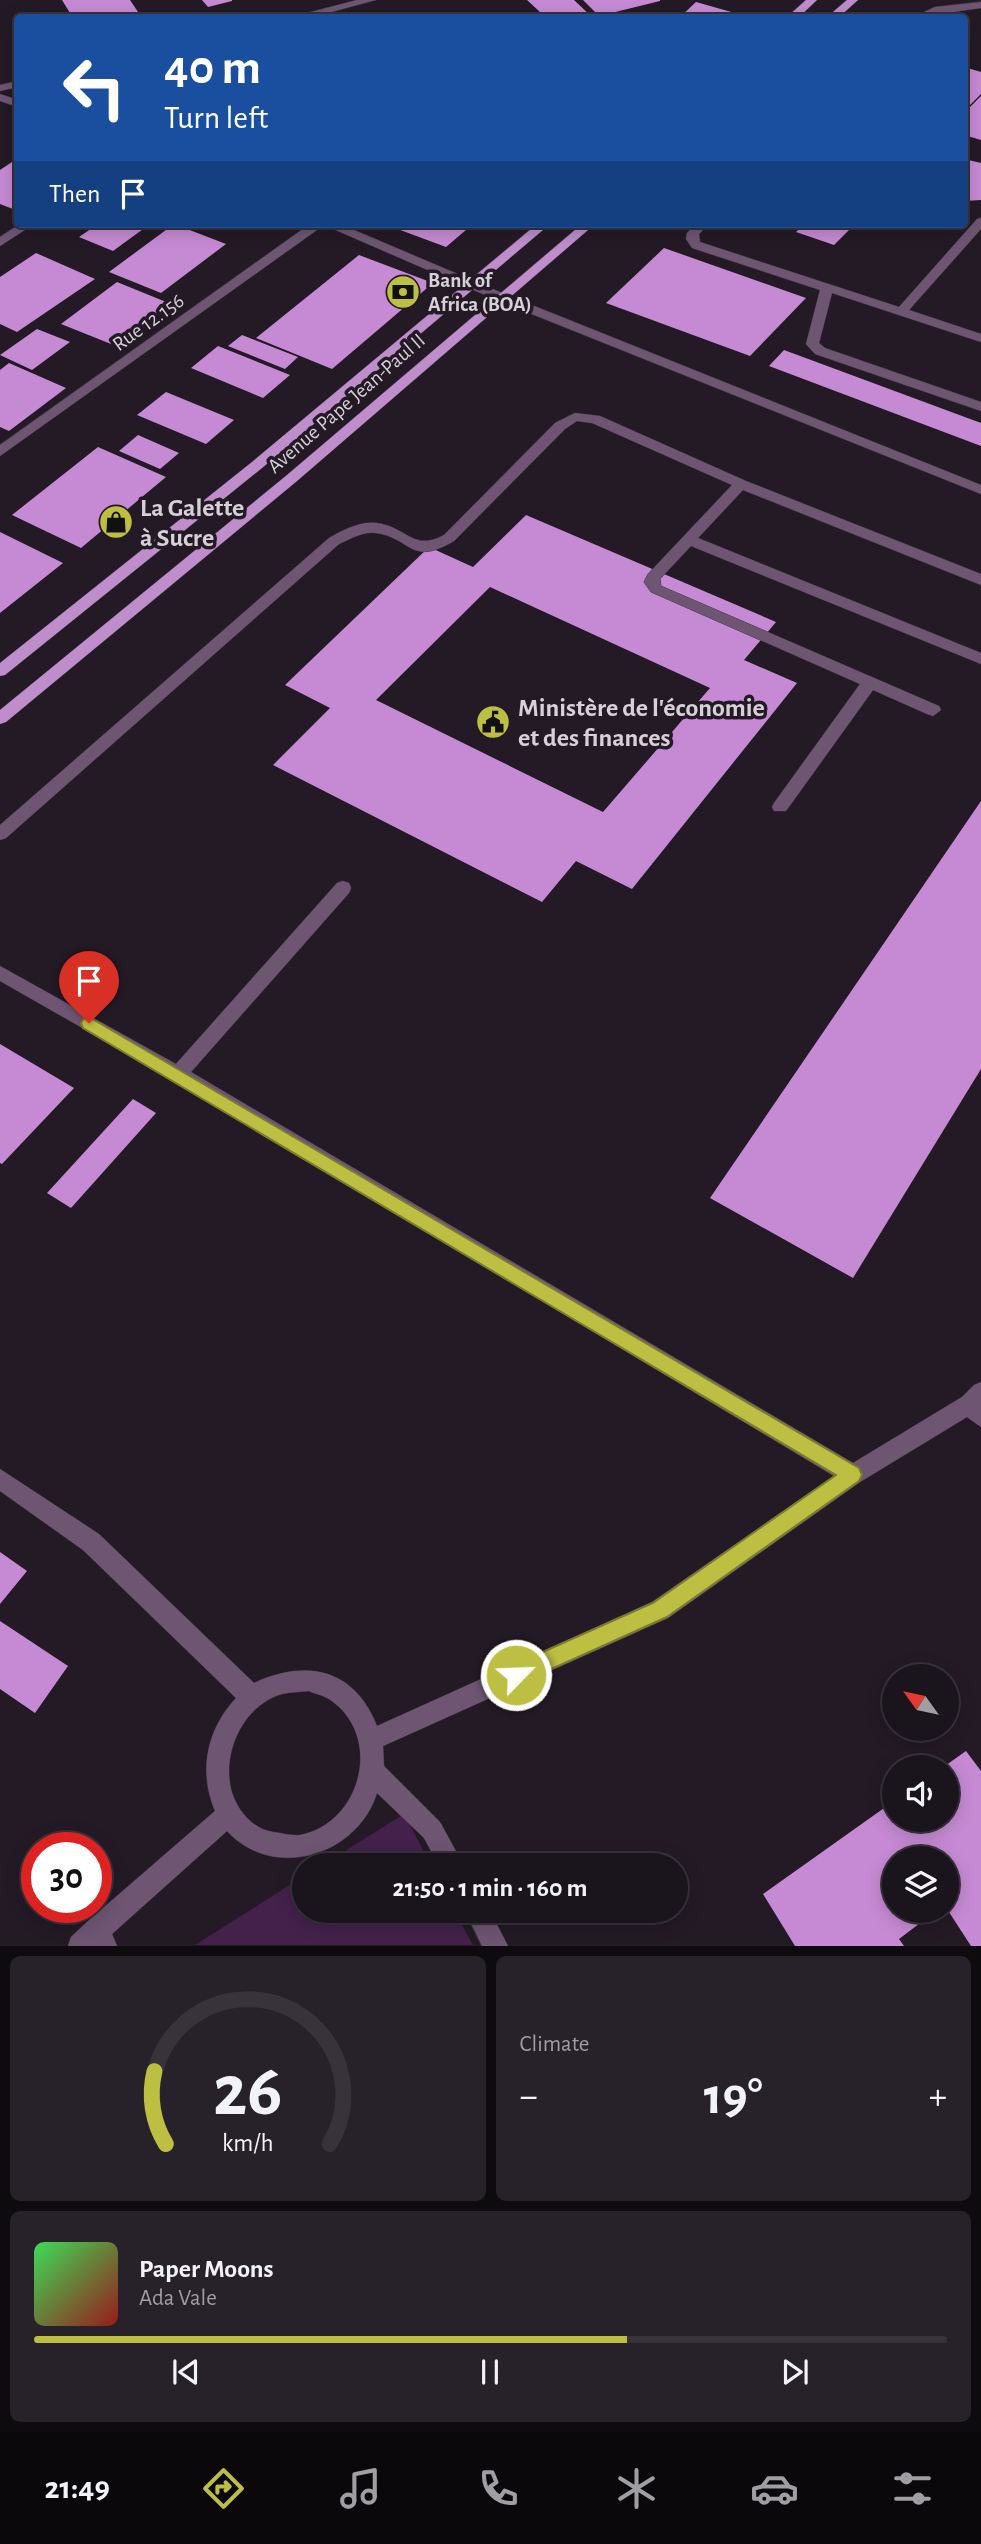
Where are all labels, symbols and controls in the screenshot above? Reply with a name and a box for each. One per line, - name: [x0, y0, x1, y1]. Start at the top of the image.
- icon: left: [49, 42, 140, 133]
- text: 40 m: [164, 44, 261, 93]
- text: Turn left: [164, 102, 268, 134]
- icon: arrive: [114, 175, 152, 213]
- text: Then: [49, 181, 100, 207]
- place label: Bank of Africa (BOA): [428, 270, 532, 315]
- bank icon: Bank of Africa (BOA): [384, 273, 422, 311]
- street label: Rue 12.156: [109, 290, 188, 355]
- street label: Avenue Pape Jean-Paul II: [264, 329, 429, 477]
- place label: La Galette à Sucre: [140, 495, 244, 551]
- shop icon: La Galette à Sucre: [97, 503, 135, 541]
- place label: Ministère de l'économie et des finances: [518, 695, 765, 751]
- public building icon: Ministère de l'économie et des finances: [474, 703, 512, 741]
- pin: [59, 951, 119, 1023]
- icon: arrive: [70, 962, 108, 1000]
- position arrow: [479, 1638, 553, 1712]
- north arrow: [882, 1664, 959, 1741]
- map controls: [882, 1664, 959, 1923]
- button: sound: [882, 1755, 959, 1832]
- speed limit sign: 30: [21, 1832, 112, 1923]
- button: layers: [882, 1846, 959, 1923]
- text: 21:50 · 1 min · 160 m: [392, 1875, 588, 1901]
- text: Climate: [520, 2033, 589, 2056]
- text: 26: [213, 2057, 282, 2130]
- text: 19°: [704, 2071, 763, 2123]
- text: −: [520, 2078, 538, 2116]
- text: +: [929, 2078, 947, 2116]
- text: km/h: [222, 2131, 274, 2156]
- text: Paper Moons: [139, 2256, 274, 2282]
- text: Ada Vale: [139, 2287, 217, 2310]
- icon: previous: [167, 2353, 205, 2391]
- icon: pause: [471, 2353, 509, 2391]
- icon: next: [776, 2353, 814, 2391]
- icon: directions: [199, 2464, 248, 2513]
- icon: music: [336, 2464, 385, 2513]
- icon: phone: [474, 2464, 523, 2513]
- icon: climate: [612, 2464, 661, 2513]
- icon: car: [750, 2464, 799, 2513]
- icon: filters: [888, 2464, 937, 2513]
- text: 21:49: [44, 2472, 110, 2504]

